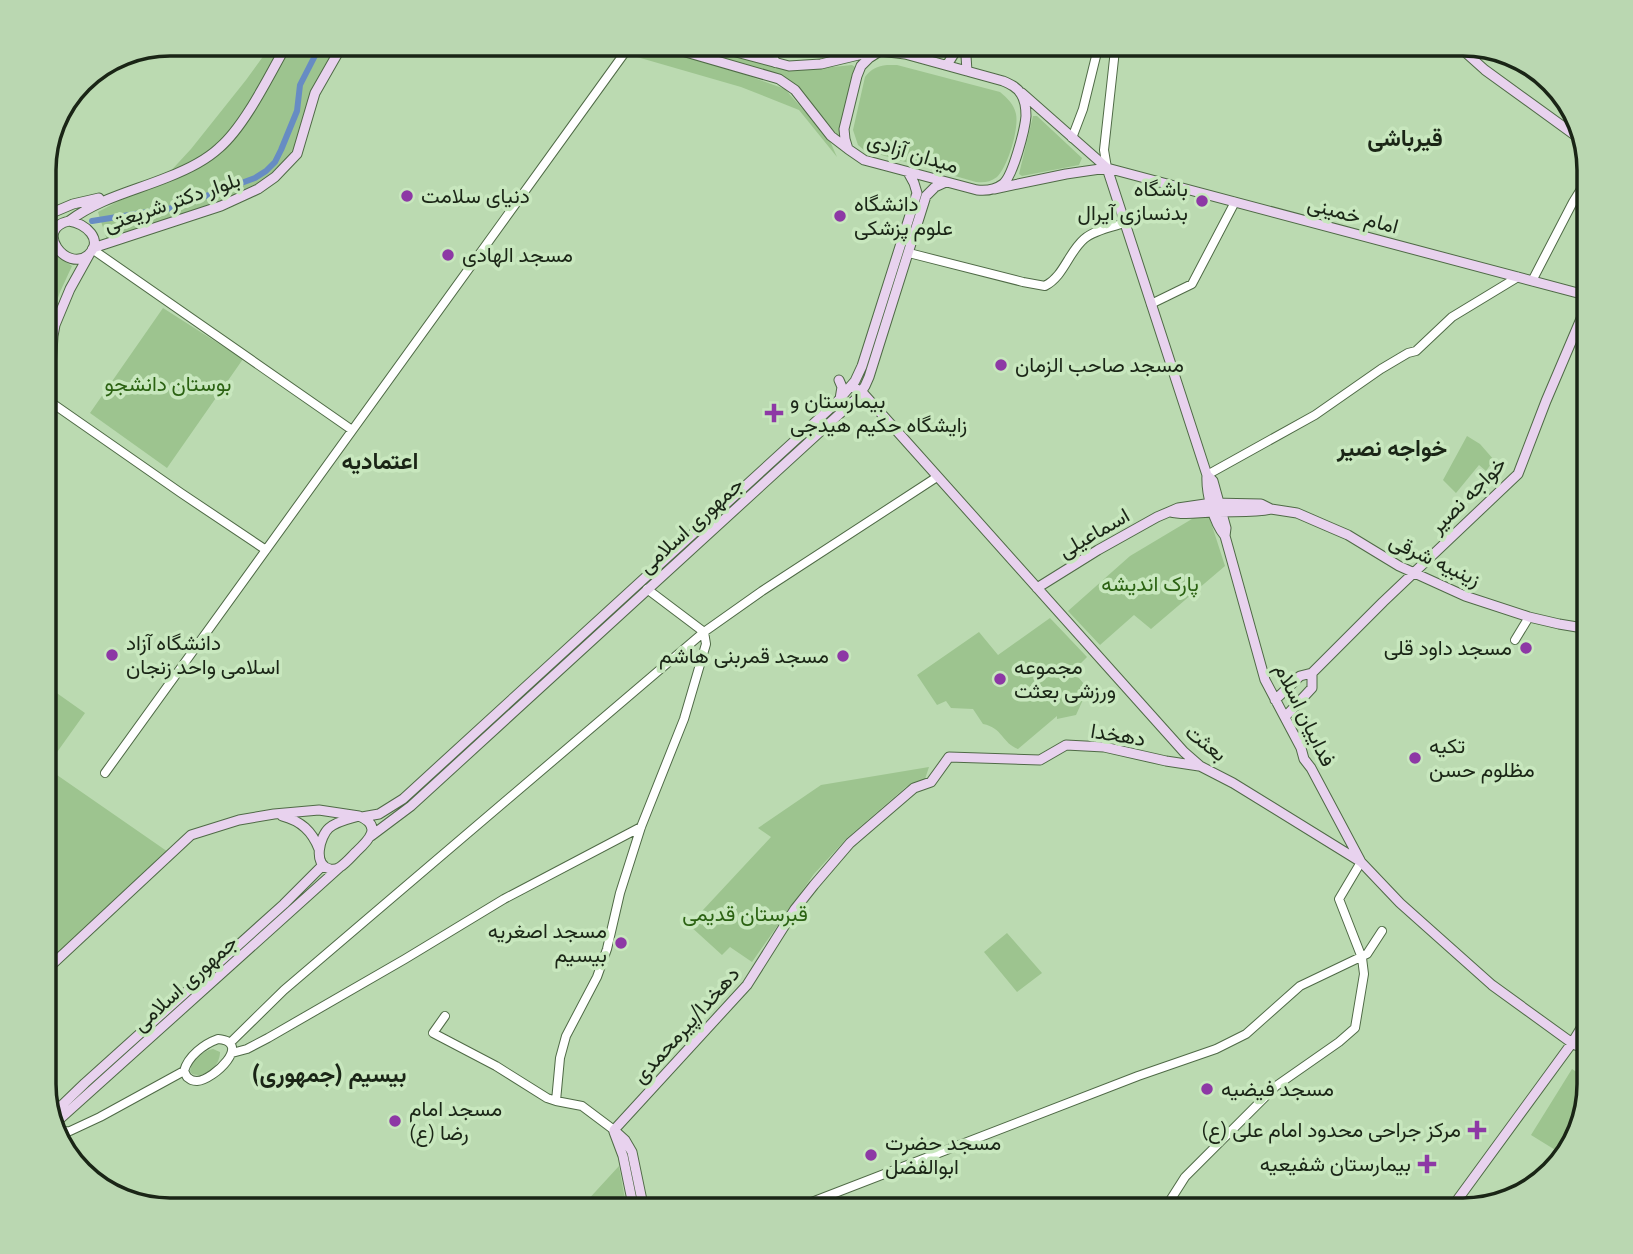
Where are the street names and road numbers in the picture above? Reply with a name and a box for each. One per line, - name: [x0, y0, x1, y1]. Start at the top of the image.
- street label: میدان آزادی: [864, 127, 962, 179]
- street label: بلوار دکتر شریعتی: [100, 166, 244, 238]
- street label: امام خمینی: [1304, 190, 1401, 241]
- street label: خواجه نصیر: [1423, 451, 1512, 540]
- street label: جمهوری اسلامی: [633, 471, 749, 579]
- street label: اسماعیلی: [1054, 502, 1134, 563]
- street label: زینبیه شرقی: [1385, 528, 1485, 592]
- street label: فداییان اسلام: [1268, 659, 1341, 771]
- street label: دهخدا: [1089, 718, 1147, 750]
- street label: بعثت: [1181, 719, 1232, 766]
- street label: جمهوری اسلامی: [127, 929, 243, 1037]
- street label: دهخدا/پیرمحمدی: [627, 961, 746, 1089]

